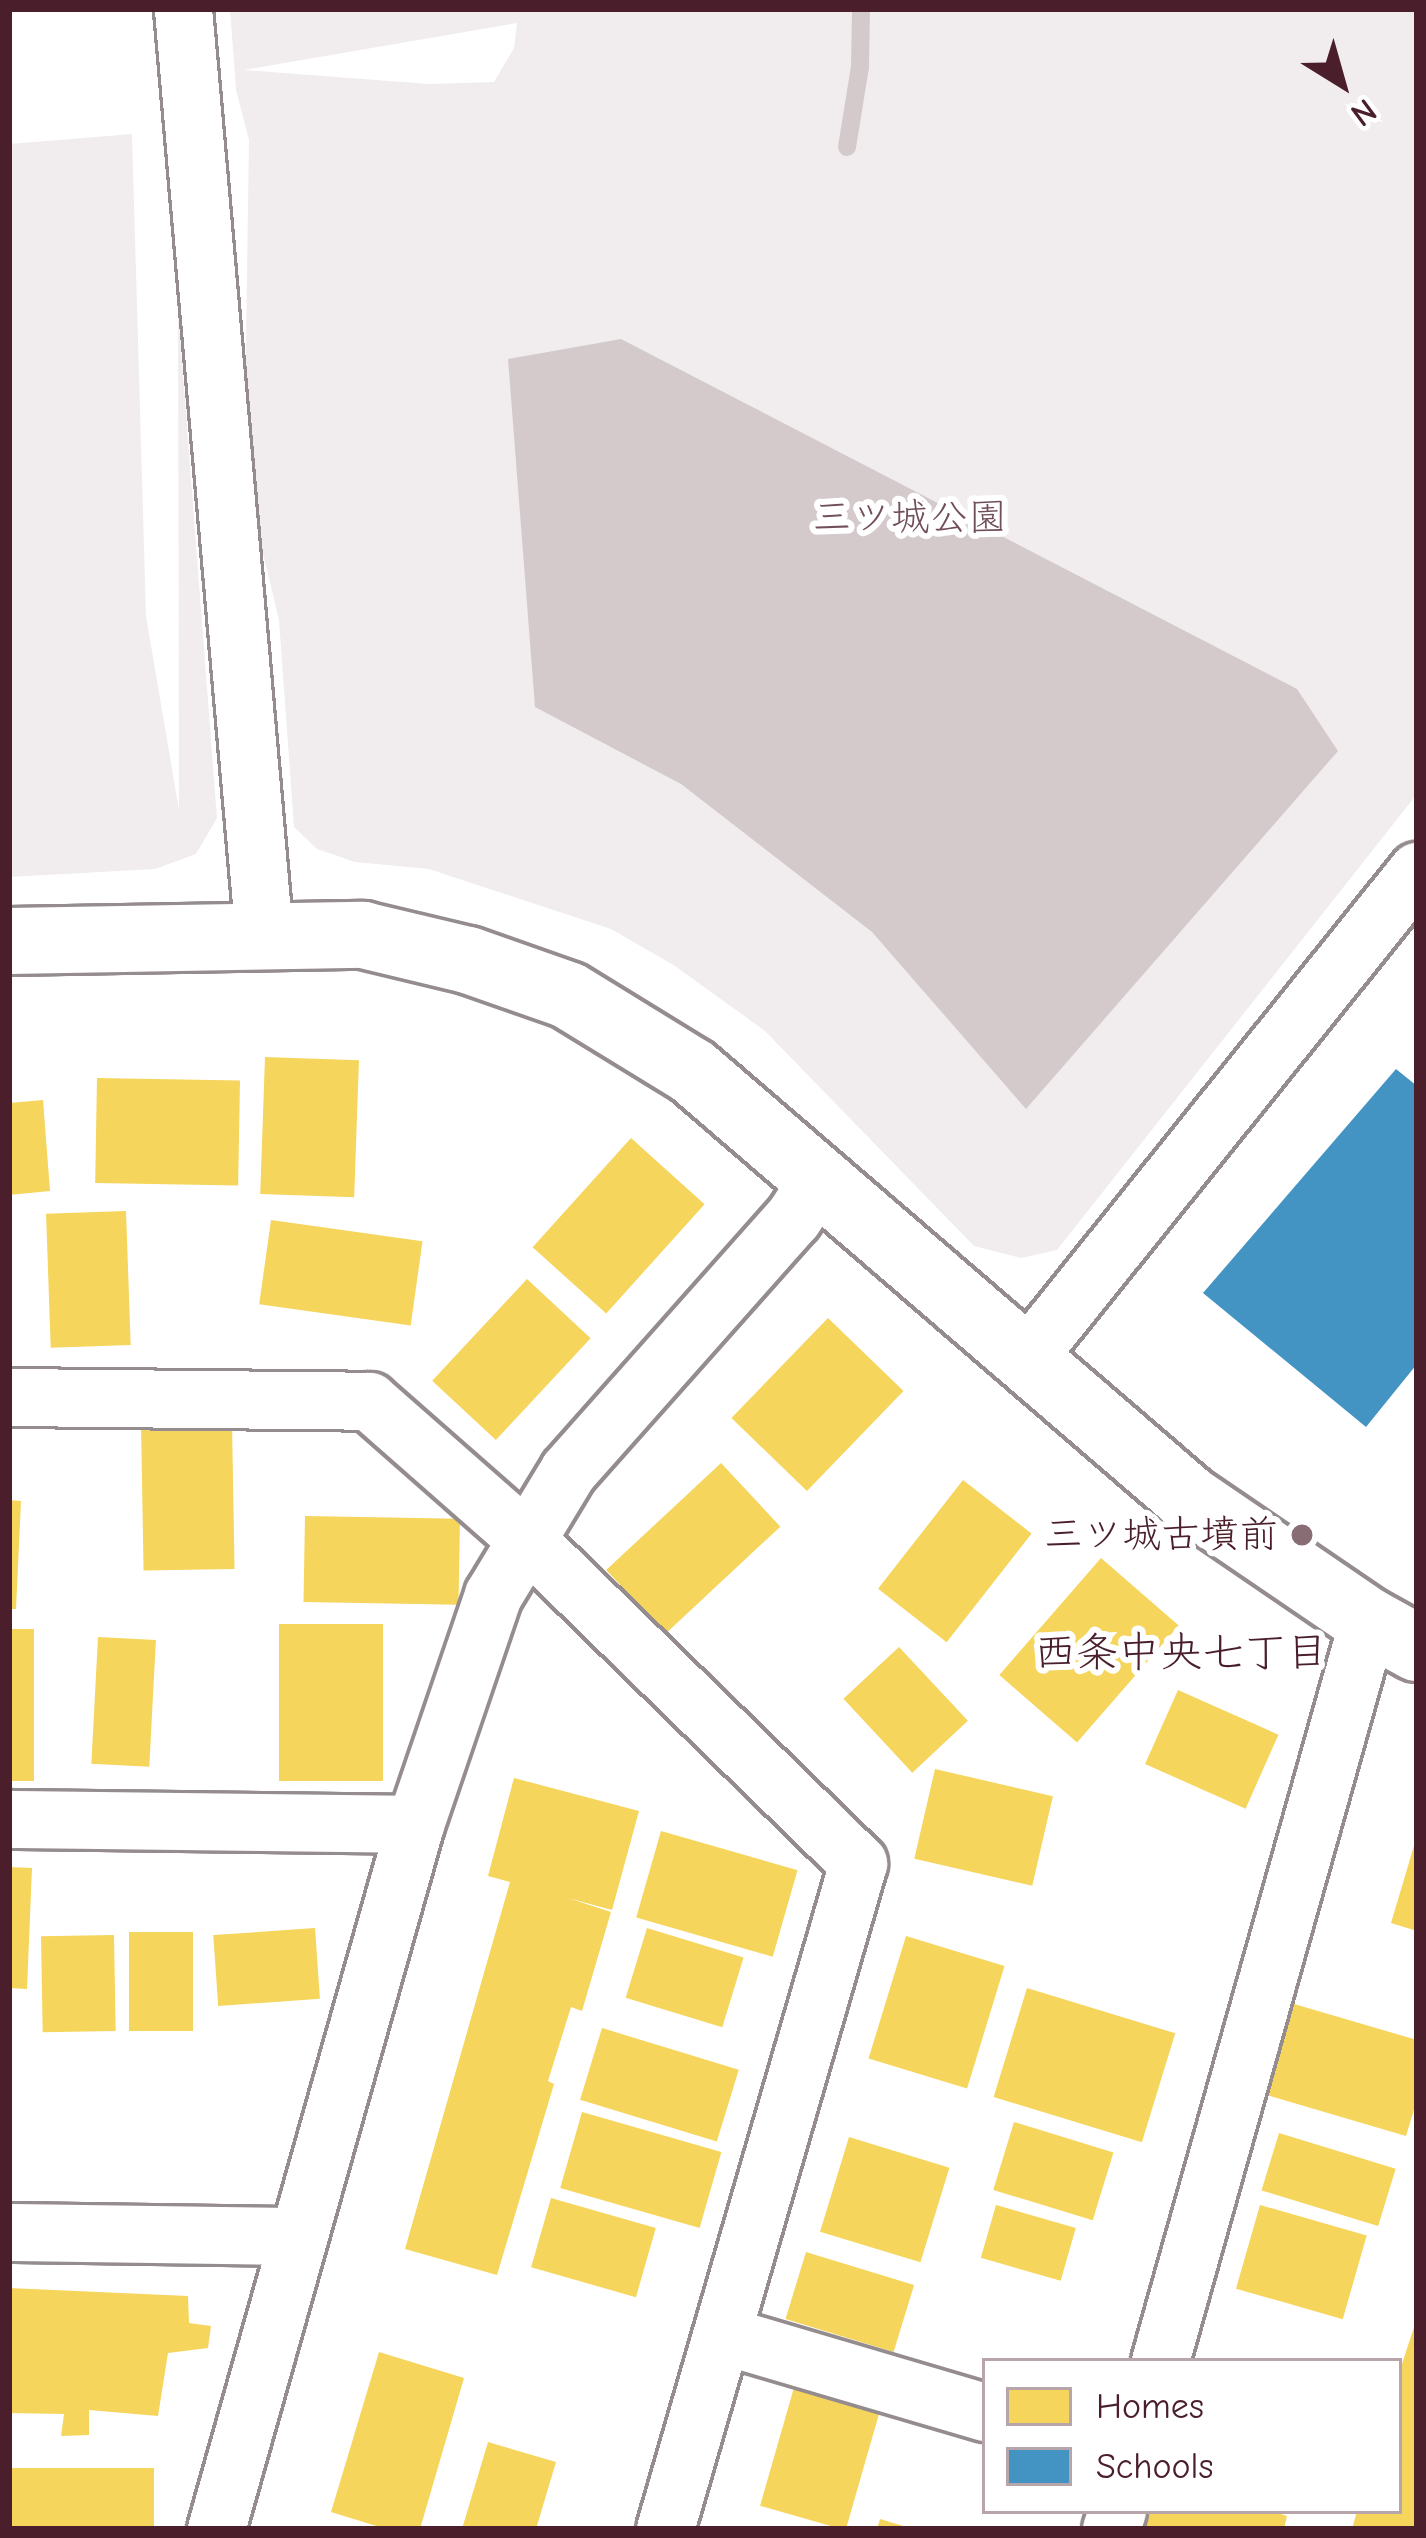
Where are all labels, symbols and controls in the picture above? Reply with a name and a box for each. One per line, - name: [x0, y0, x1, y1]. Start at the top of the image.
- north arrow: [1282, 24, 1402, 144]
- text: N: [1344, 91, 1384, 134]
- park label: 三ツ城公園: [813, 495, 1007, 541]
- place label: 三ツ城古墳前: [1044, 1512, 1278, 1558]
- marker: 三ツ城古墳前: [1289, 1522, 1315, 1548]
- district label: 西条中央七丁目: [1034, 1628, 1328, 1678]
- legend: [982, 2358, 1402, 2514]
- text: Homes: [1096, 2386, 1204, 2427]
- text: Schools: [1096, 2446, 1213, 2487]

